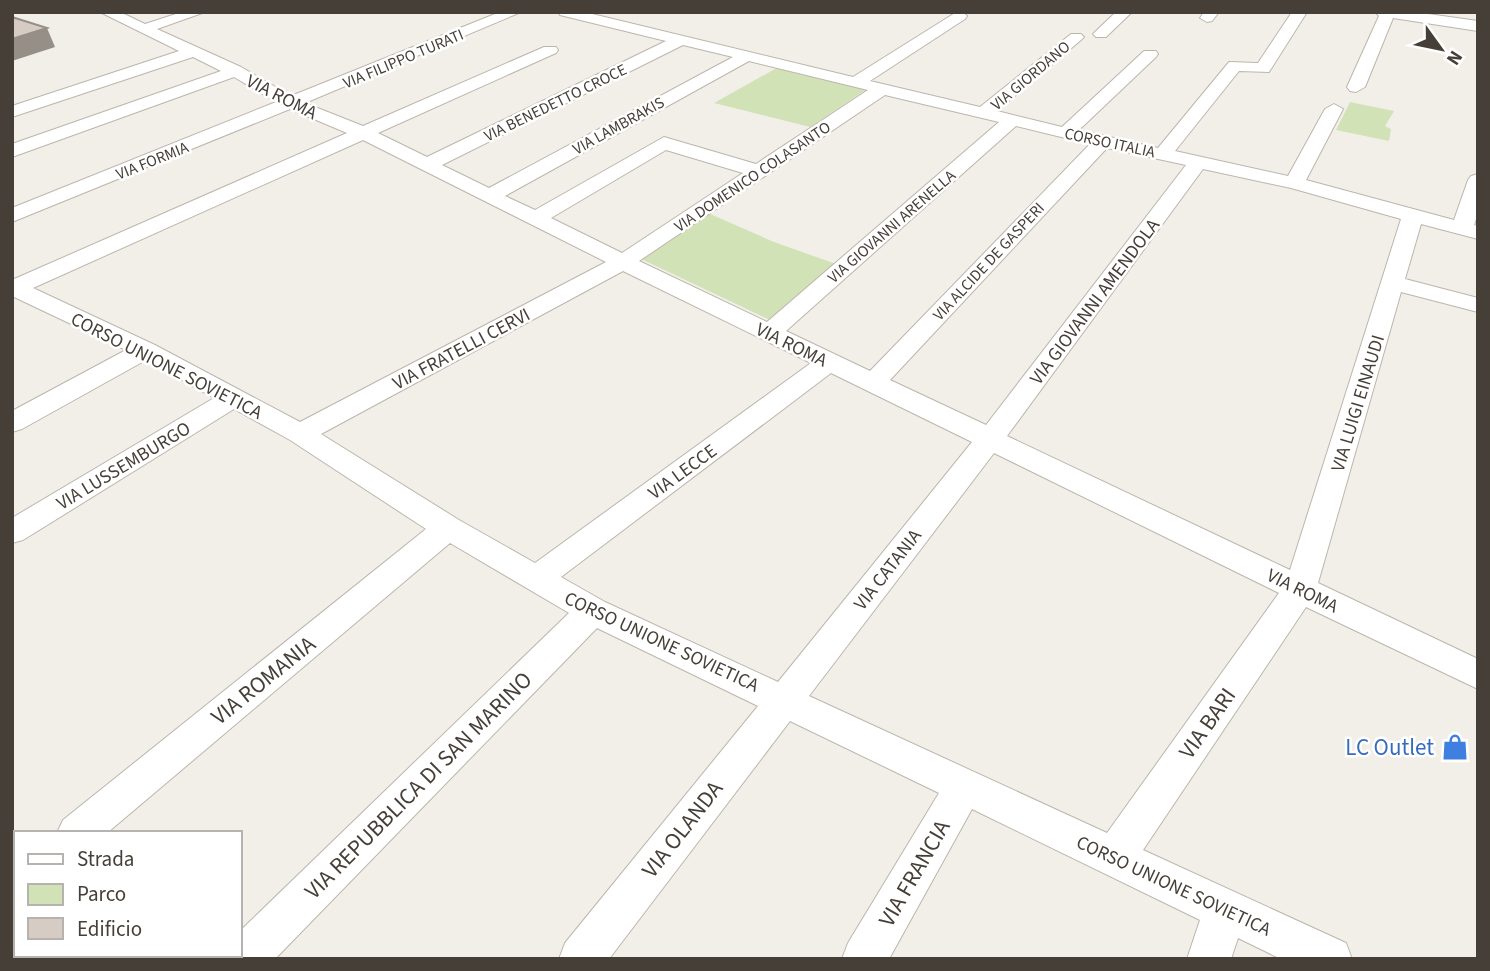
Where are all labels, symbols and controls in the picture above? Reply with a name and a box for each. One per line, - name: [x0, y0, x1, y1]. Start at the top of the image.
- north arrow: [1406, 14, 1476, 84]
- street label: VIA FILIPPO TURATI: [340, 24, 467, 94]
- street label: VIA GIORDANO: [986, 36, 1075, 116]
- text: N: [1439, 45, 1469, 70]
- street label: VIA BENEDETTO CROCE: [480, 59, 630, 147]
- street label: VIA ROMA: [241, 68, 322, 127]
- street label: VIA LAMBRAKIS: [569, 92, 668, 160]
- street label: VIA DOMENICO COLASANTO: [670, 116, 835, 237]
- street label: CORSO ITALIA: [1062, 123, 1157, 163]
- street label: VIA FORMIA: [113, 136, 192, 185]
- street label: VIA GIOVANNI ARENELLA: [823, 165, 961, 289]
- street label: VIA ALCIDE DE GASPERI: [928, 198, 1049, 326]
- street label: VIA GIOVANNI AMENDOLA: [1024, 213, 1167, 391]
- street label: VIA FRATELLI CERVI: [388, 302, 535, 397]
- street label: CORSO UNIONE SOVIETICA: [66, 306, 268, 427]
- street label: VIA ROMA: [751, 316, 832, 375]
- street label: VIA LUIGI EINAUDI: [1325, 332, 1392, 475]
- street label: VIA LUSSEMBURGO: [52, 416, 196, 517]
- street label: VIA LECCE: [643, 438, 723, 506]
- street label: VIA CATANIA: [848, 523, 929, 616]
- street label: VIA ROMA: [1262, 562, 1343, 621]
- street label: CORSO UNIONE SOVIETICA: [560, 585, 764, 700]
- street label: VIA ROMANIA: [204, 628, 323, 733]
- street label: VIA REPUBBLICA DI SAN MARINO: [297, 664, 540, 907]
- street label: VIA BARI: [1171, 681, 1244, 766]
- place label: LC Outlet: [1345, 731, 1434, 764]
- shop icon: LC Outlet: [1440, 732, 1470, 762]
- street label: VIA OLANDA: [634, 773, 731, 885]
- street label: VIA FRANCIA: [871, 813, 959, 933]
- street label: CORSO UNIONE SOVIETICA: [1072, 829, 1276, 944]
- legend: [14, 831, 242, 957]
- text: Strada: [77, 844, 134, 874]
- text: Parco: [77, 879, 126, 909]
- text: Edificio: [77, 914, 142, 944]

